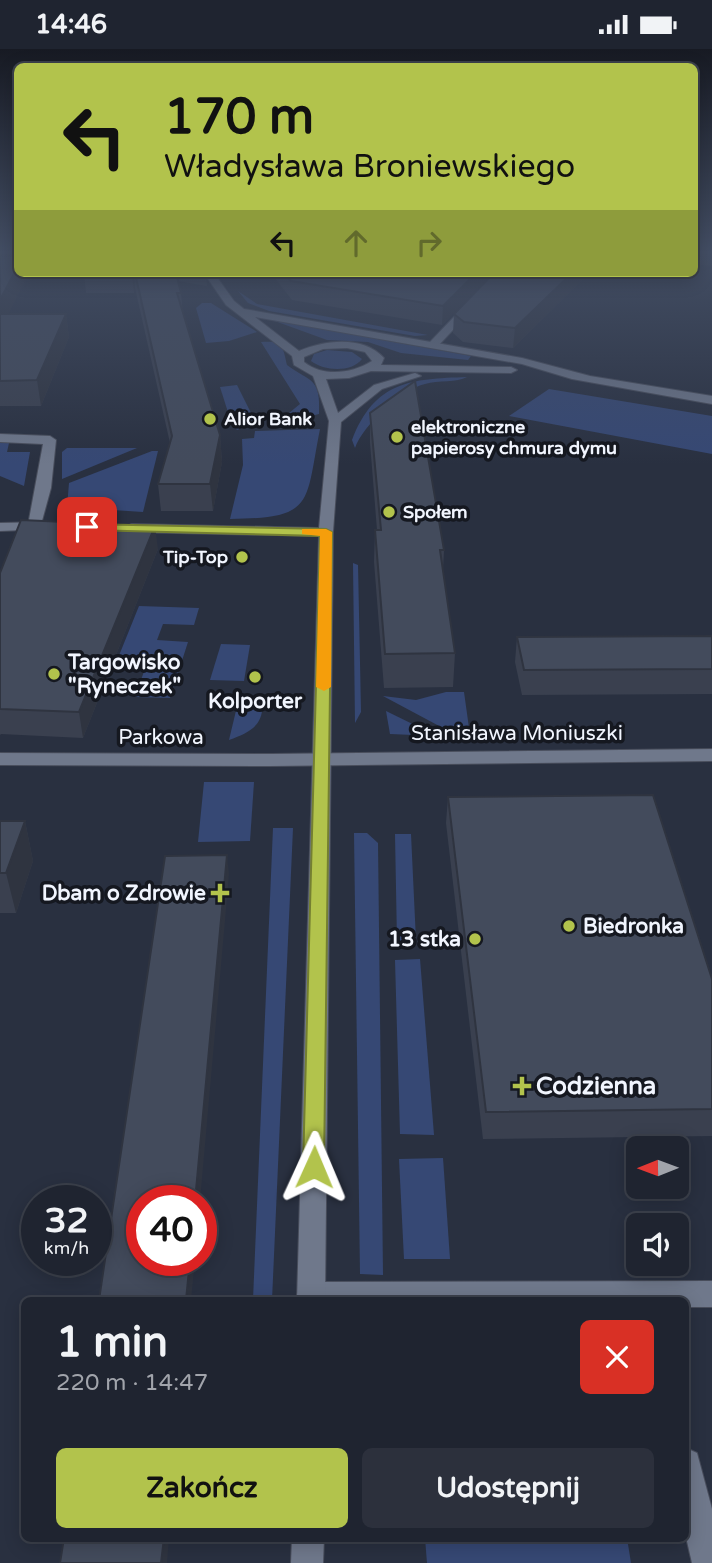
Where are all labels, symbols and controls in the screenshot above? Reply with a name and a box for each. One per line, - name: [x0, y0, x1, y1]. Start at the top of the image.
- text: 14:46: [35, 9, 107, 40]
- text: 170 m: [164, 88, 314, 147]
- icon: left: [49, 91, 140, 182]
- text: Władysława Broniewskiego: [164, 148, 575, 186]
- icon: left: [264, 224, 302, 262]
- icon: ahead: [337, 224, 375, 262]
- icon: right: [410, 224, 448, 262]
- place label: Alior Bank: [224, 408, 312, 430]
- marker: Alior Bank: [202, 411, 218, 427]
- place label: elektroniczne papierosy chmura dymu: [411, 416, 617, 459]
- marker: elektroniczne papierosy chmura dymu: [389, 429, 405, 445]
- pin: [57, 497, 117, 557]
- place label: Społem: [403, 501, 468, 523]
- marker: Społem: [381, 504, 397, 520]
- icon: arrive: [68, 508, 106, 546]
- place label: Tip-Top: [162, 546, 228, 568]
- marker: Tip-Top: [234, 549, 250, 565]
- place label: Targowisko "Ryneczek": [67, 650, 181, 699]
- marker: Targowisko "Ryneczek": [46, 666, 62, 682]
- marker: Kolporter: [247, 669, 263, 685]
- place label: Kolporter: [208, 689, 303, 714]
- street label: Stanisława Moniuszki: [411, 721, 623, 746]
- street label: Parkowa: [118, 725, 204, 750]
- place label: Dbam o Zdrowie: [42, 881, 206, 906]
- marker: Dbam o Zdrowie: [212, 885, 228, 901]
- place label: Biedronka: [583, 914, 684, 939]
- marker: Biedronka: [561, 918, 577, 934]
- place label: 13 stka: [388, 927, 461, 952]
- marker: 13 stka: [467, 931, 483, 947]
- place label: Codzienna: [536, 1072, 656, 1101]
- marker: Codzienna: [514, 1078, 530, 1094]
- position arrow: [277, 1130, 351, 1204]
- north arrow: [626, 1136, 690, 1199]
- map controls: [626, 1136, 689, 1276]
- speed limit sign: 40: [126, 1185, 217, 1276]
- text: 32: [45, 1200, 88, 1242]
- button: sound: [626, 1213, 689, 1276]
- text: km/h: [44, 1237, 89, 1259]
- text: 1 min: [56, 1317, 168, 1368]
- button: close: [580, 1320, 654, 1394]
- text: 220 m · 14:47: [56, 1369, 208, 1397]
- button: Zakończ: [56, 1448, 348, 1528]
- button: Udostępnij: [362, 1448, 654, 1528]

